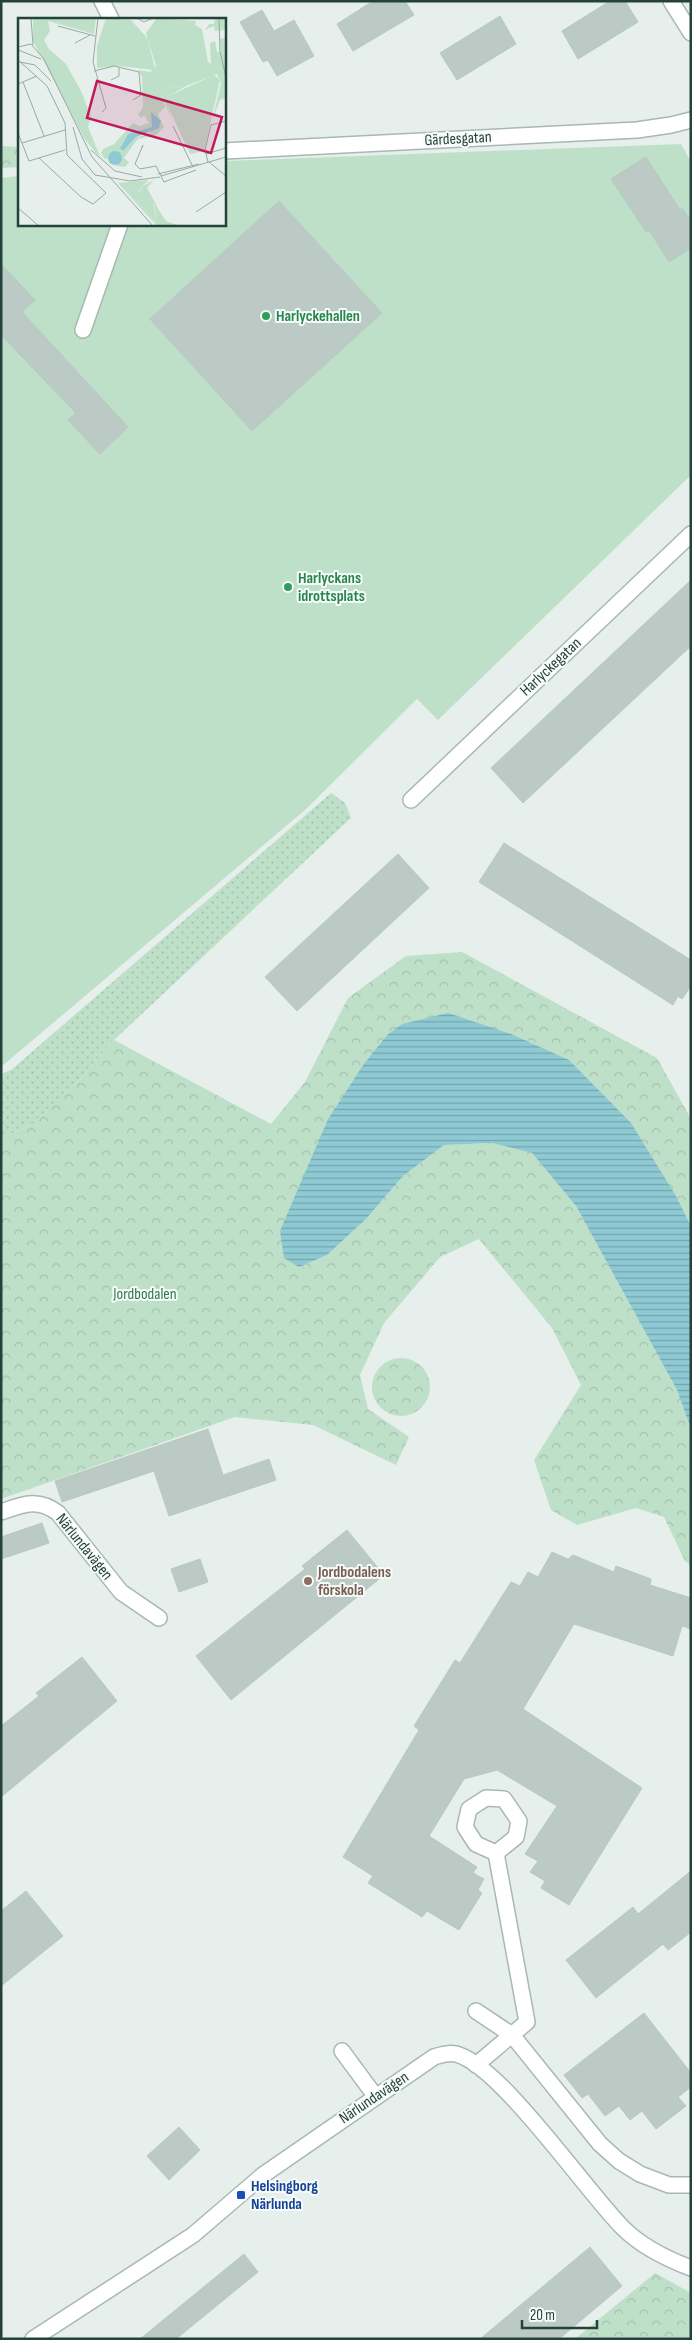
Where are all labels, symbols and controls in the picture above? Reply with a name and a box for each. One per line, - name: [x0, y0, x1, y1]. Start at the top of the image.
- inset map: [18, 18, 225, 225]
- street label: Gärdesgatan: [424, 128, 492, 150]
- place label: Harlyckehallen: [276, 307, 360, 326]
- marker: Harlyckehallen: [260, 310, 272, 322]
- place label: Harlyckans idrottsplats: [298, 569, 365, 606]
- marker: Harlyckans idrottsplats: [282, 581, 294, 593]
- street label: Harlyckegatan: [516, 634, 586, 700]
- park label: Jordbodalen: [112, 1285, 177, 1304]
- street label: Närlundavägen: [51, 1510, 117, 1584]
- place label: Jordbodalens förskola: [317, 1563, 391, 1600]
- marker: Jordbodalens förskola: [302, 1575, 314, 1587]
- street label: Närlundavägen: [336, 2068, 412, 2128]
- place label: Helsingborg Närlunda: [251, 2177, 318, 2214]
- marker: Helsingborg Närlunda: [235, 2189, 247, 2201]
- scale bar: [522, 2298, 597, 2330]
- text: 20 m: [530, 2306, 555, 2325]

